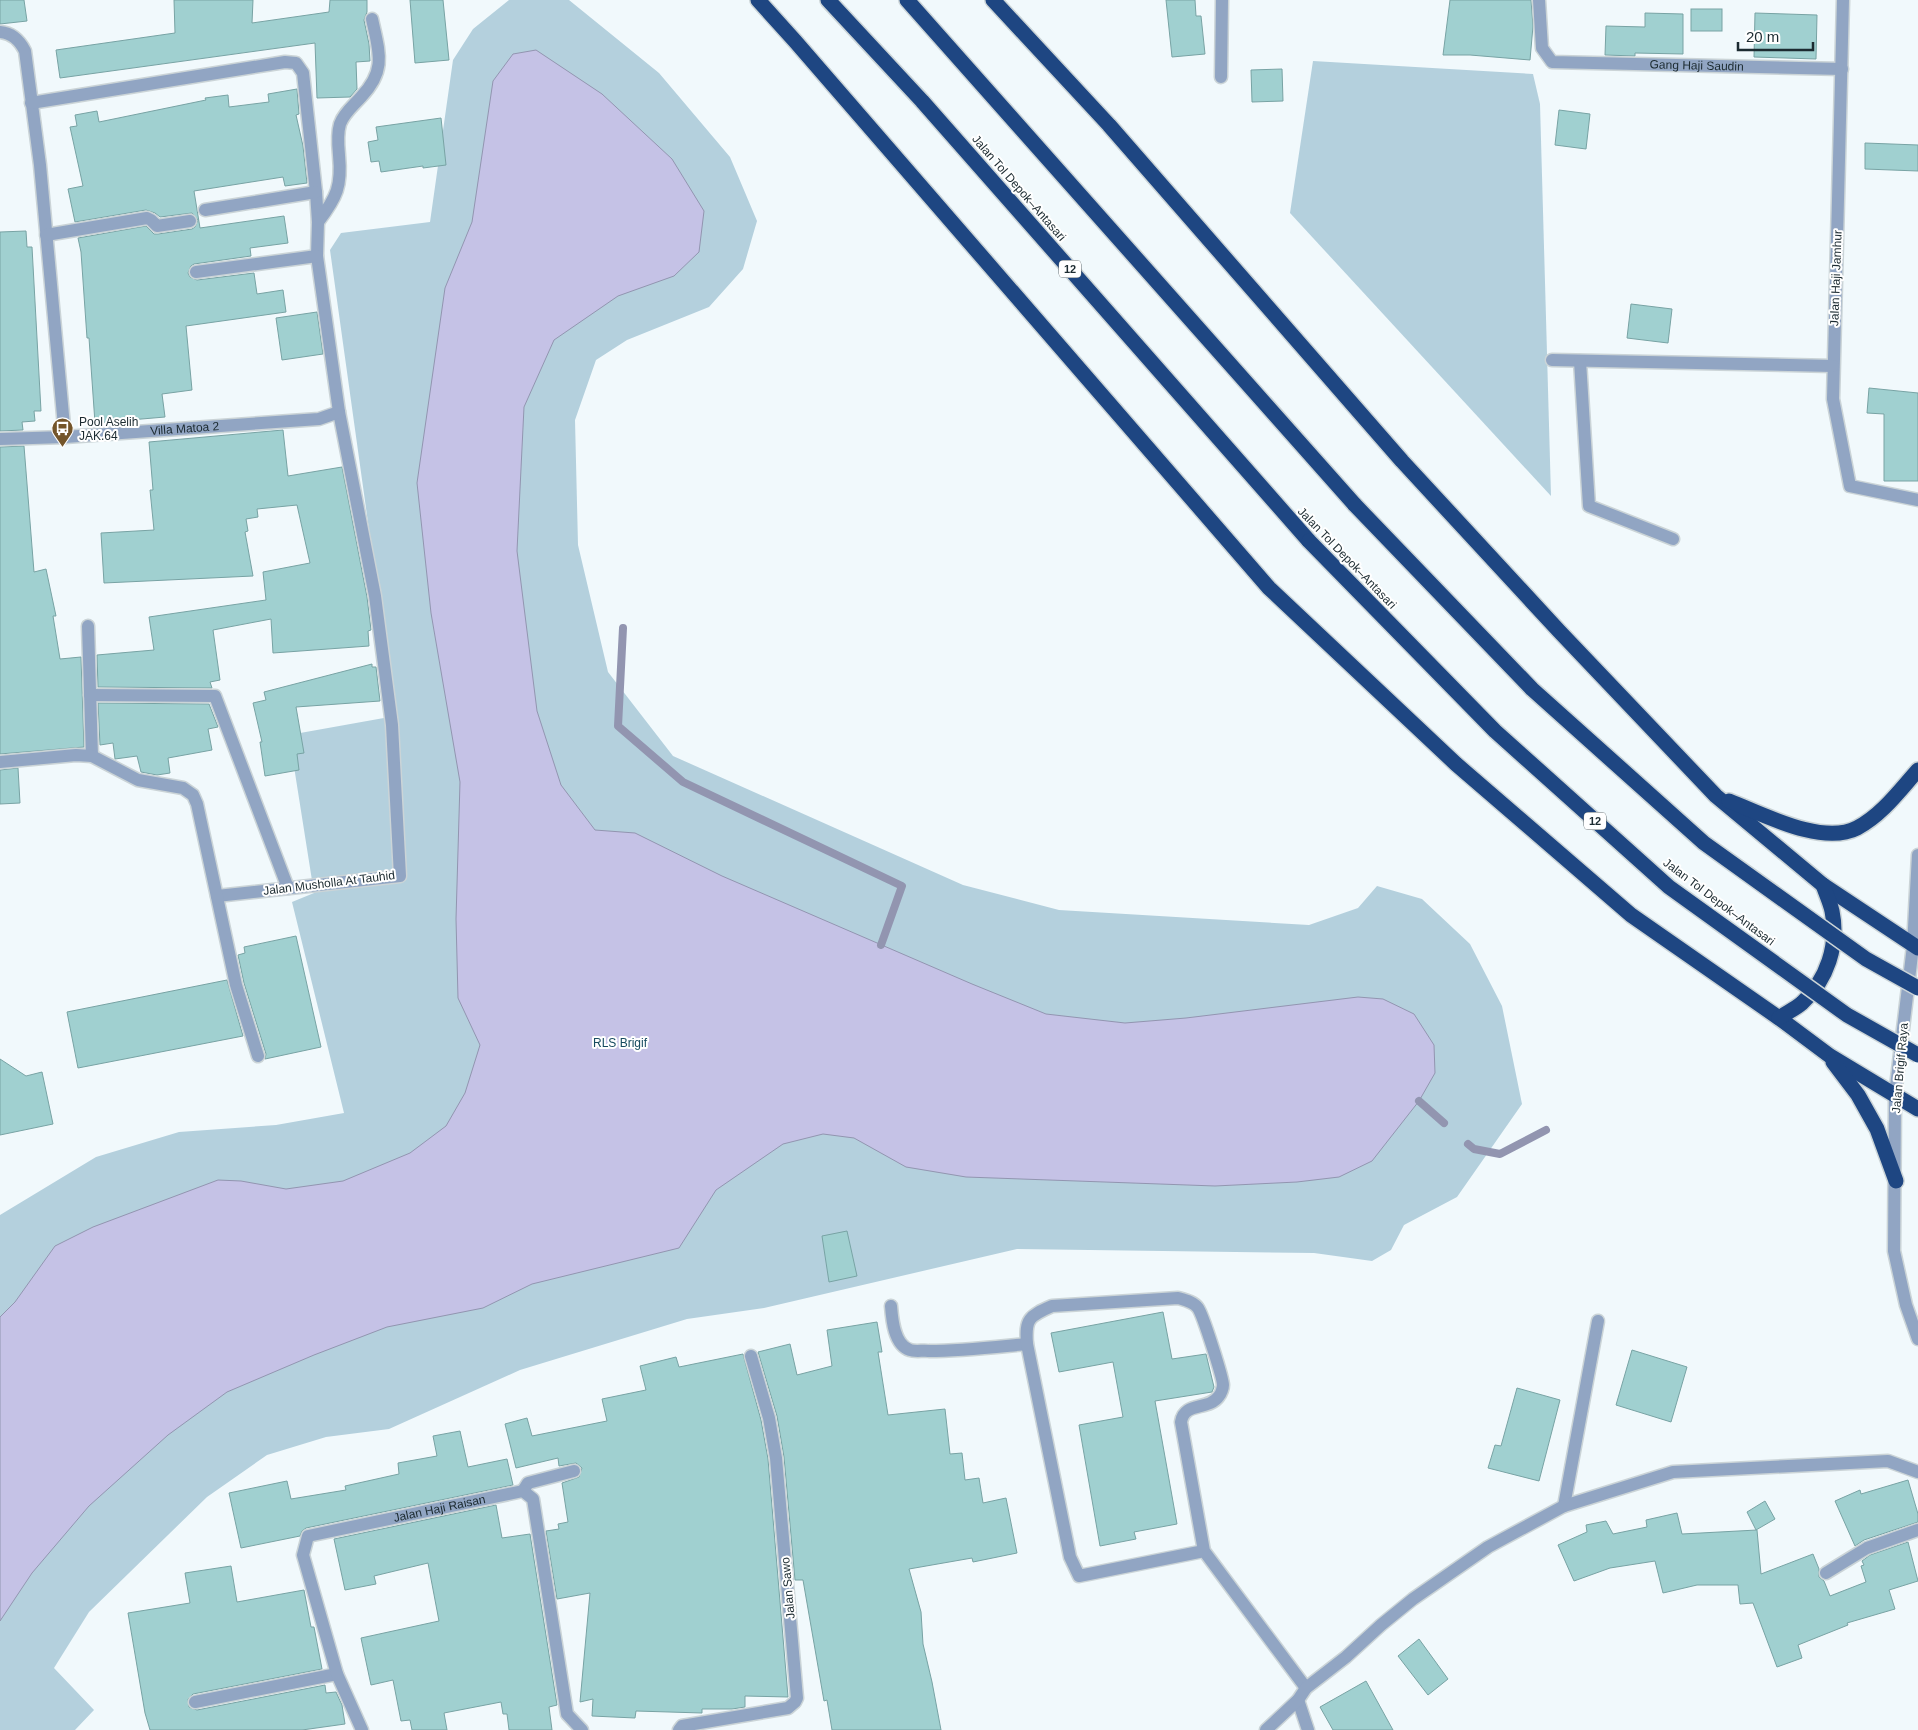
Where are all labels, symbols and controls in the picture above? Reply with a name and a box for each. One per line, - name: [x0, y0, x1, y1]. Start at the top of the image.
- scale bar: [1738, 20, 1813, 52]
- text: 20 m: [1746, 28, 1779, 45]
- street label: Gang Haji Saudin: [1649, 57, 1744, 74]
- street label: Jalan Tol Depok–Antasari: [969, 132, 1069, 244]
- street label: Jalan Haji Jamhur: [1827, 230, 1845, 326]
- road number: 12: [1059, 260, 1081, 278]
- place label: Pool Aselih JAK.64: [79, 415, 138, 443]
- bus stop icon: Pool Aselih JAK.64: [51, 417, 75, 448]
- street label: Villa Matoa 2: [150, 419, 220, 438]
- street label: Jalan Tol Depok–Antasari: [1295, 504, 1399, 612]
- road number: 12: [1584, 812, 1606, 829]
- street label: Jalan Tol Depok–Antasari: [1661, 856, 1777, 948]
- street label: Jalan Musholla At Tauhid: [262, 868, 396, 898]
- street label: Jalan Brigif Raya: [1889, 1022, 1911, 1114]
- park label: RLS Brigif: [593, 1036, 648, 1050]
- street label: Jalan Haji Raisan: [392, 1492, 487, 1525]
- street label: Jalan Sawo: [778, 1556, 798, 1620]

